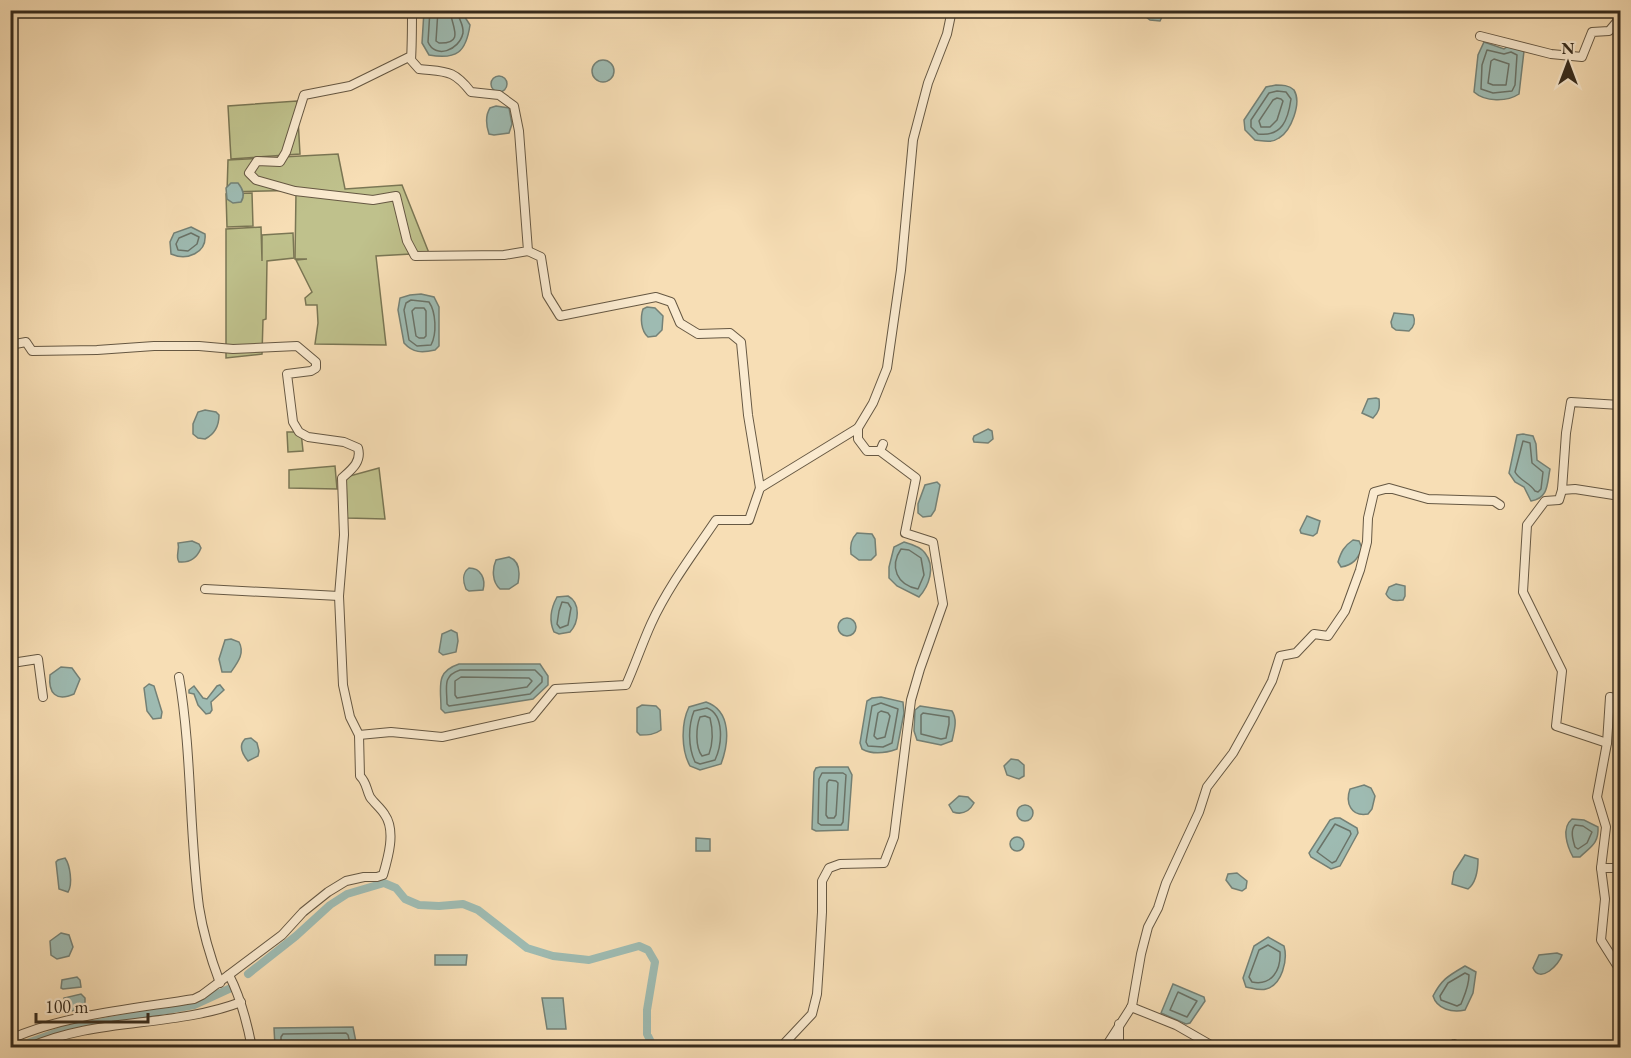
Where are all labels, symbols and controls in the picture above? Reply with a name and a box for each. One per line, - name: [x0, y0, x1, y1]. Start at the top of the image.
- north arrow: [1538, 33, 1598, 93]
- text: N: [1562, 38, 1575, 59]
- scale bar: [36, 986, 148, 1024]
- text: 100 m: [45, 995, 89, 1018]

